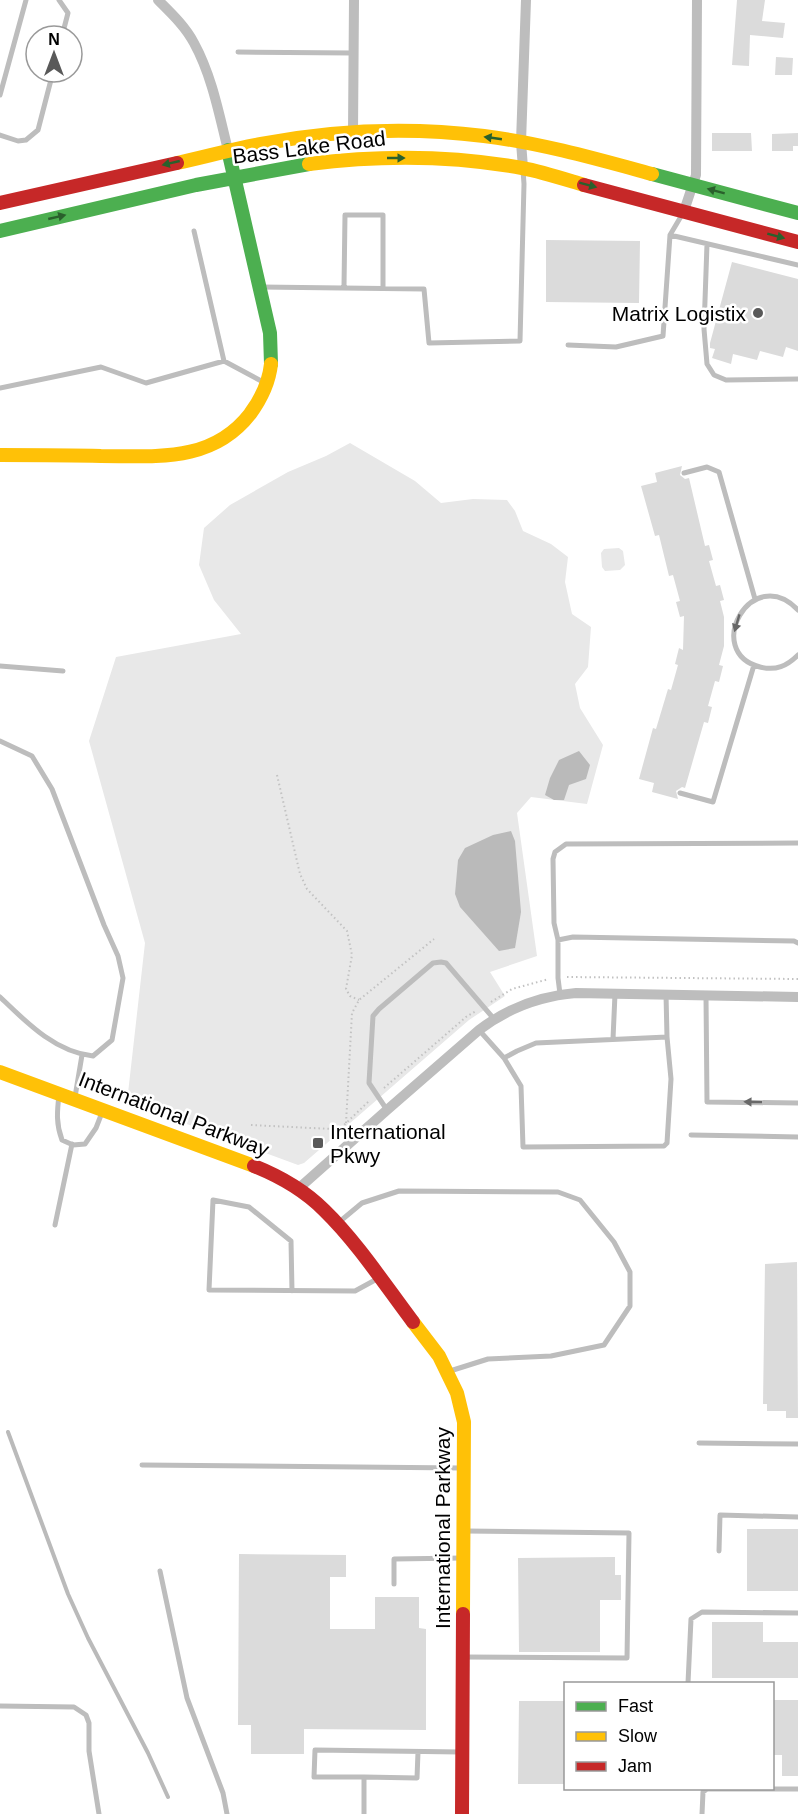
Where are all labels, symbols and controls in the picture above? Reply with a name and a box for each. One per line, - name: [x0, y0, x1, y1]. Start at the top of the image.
- north arrow: [24, 24, 84, 84]
- text: N: [48, 31, 60, 48]
- street label: Bass Lake Road: [231, 126, 387, 168]
- one-way arrow: [484, 133, 503, 142]
- one-way arrow: [386, 153, 405, 163]
- one-way arrow: [162, 158, 180, 168]
- one-way arrow: [579, 181, 597, 190]
- one-way arrow: [707, 186, 725, 195]
- one-way arrow: [47, 211, 66, 221]
- one-way arrow: [767, 231, 785, 241]
- place label: Matrix Logistix: [612, 302, 747, 325]
- marker: Matrix Logistix: [751, 306, 765, 320]
- one-way arrow: [731, 614, 741, 633]
- street label: International Parkway: [76, 1067, 273, 1161]
- one-way arrow: [743, 1097, 762, 1107]
- place label: International Pkwy: [330, 1120, 446, 1167]
- marker: International Pkwy: [311, 1136, 325, 1150]
- street label: International Parkway: [431, 1427, 454, 1629]
- legend: [564, 1682, 774, 1790]
- text: Fast: [618, 1696, 653, 1716]
- text: Slow: [618, 1726, 658, 1746]
- text: Jam: [618, 1756, 652, 1776]

